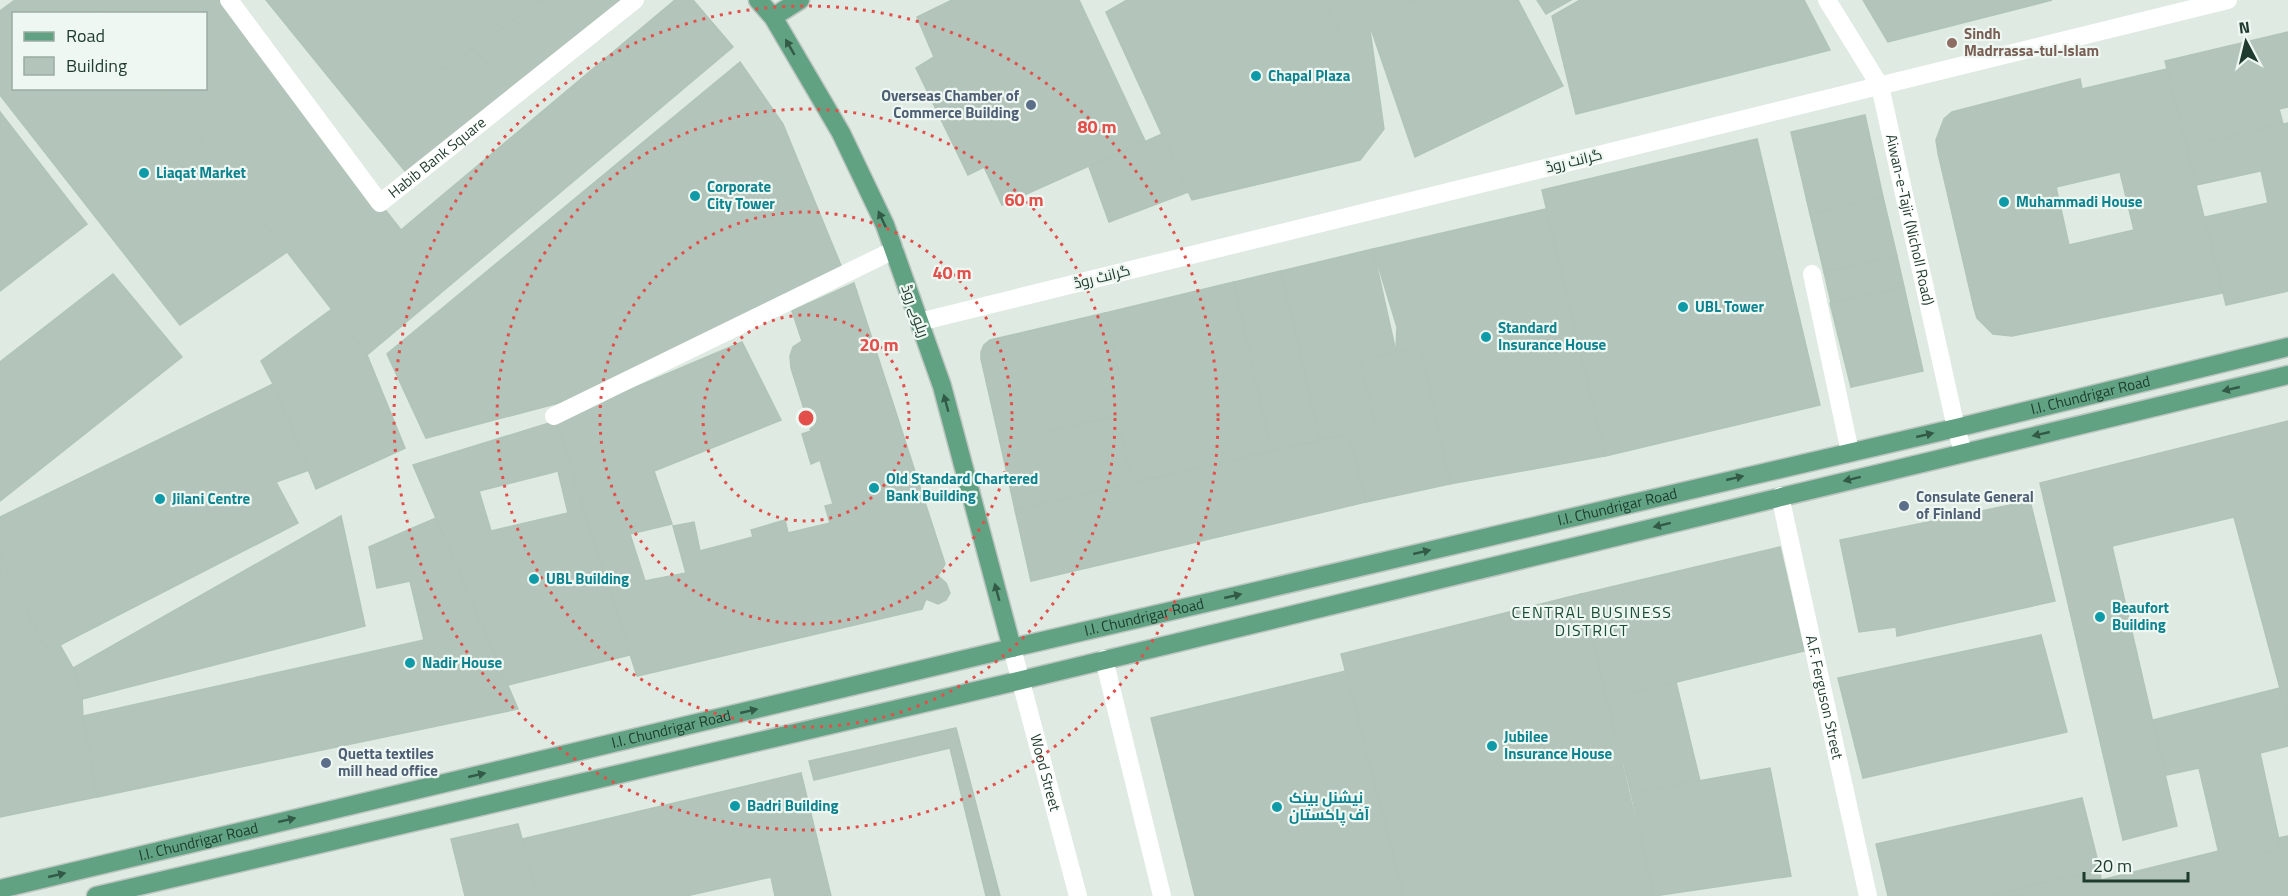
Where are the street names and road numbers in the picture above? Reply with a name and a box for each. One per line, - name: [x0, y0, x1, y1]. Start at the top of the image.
- street label: Habib Bank Square: [383, 111, 491, 203]
- street label: Aiwan-e-Tajir (Nicholl Road): [1880, 132, 1940, 307]
- street label: گرانٹ روڈ: [1543, 142, 1605, 179]
- street label: گرانٹ روڈ: [1071, 258, 1133, 295]
- street label: ریلوے روڈ: [895, 281, 936, 341]
- street label: I.I. Chundrigar Road: [2028, 369, 2152, 420]
- street label: I.I. Chundrigar Road: [1555, 481, 1679, 531]
- street label: I.I. Chundrigar Road: [1082, 592, 1206, 642]
- street label: A.F. Ferguson Street: [1800, 633, 1850, 762]
- street label: I.I. Chundrigar Road: [609, 703, 733, 754]
- street label: Wood Street: [1024, 732, 1067, 814]
- street label: I.I. Chundrigar Road: [136, 816, 260, 867]

